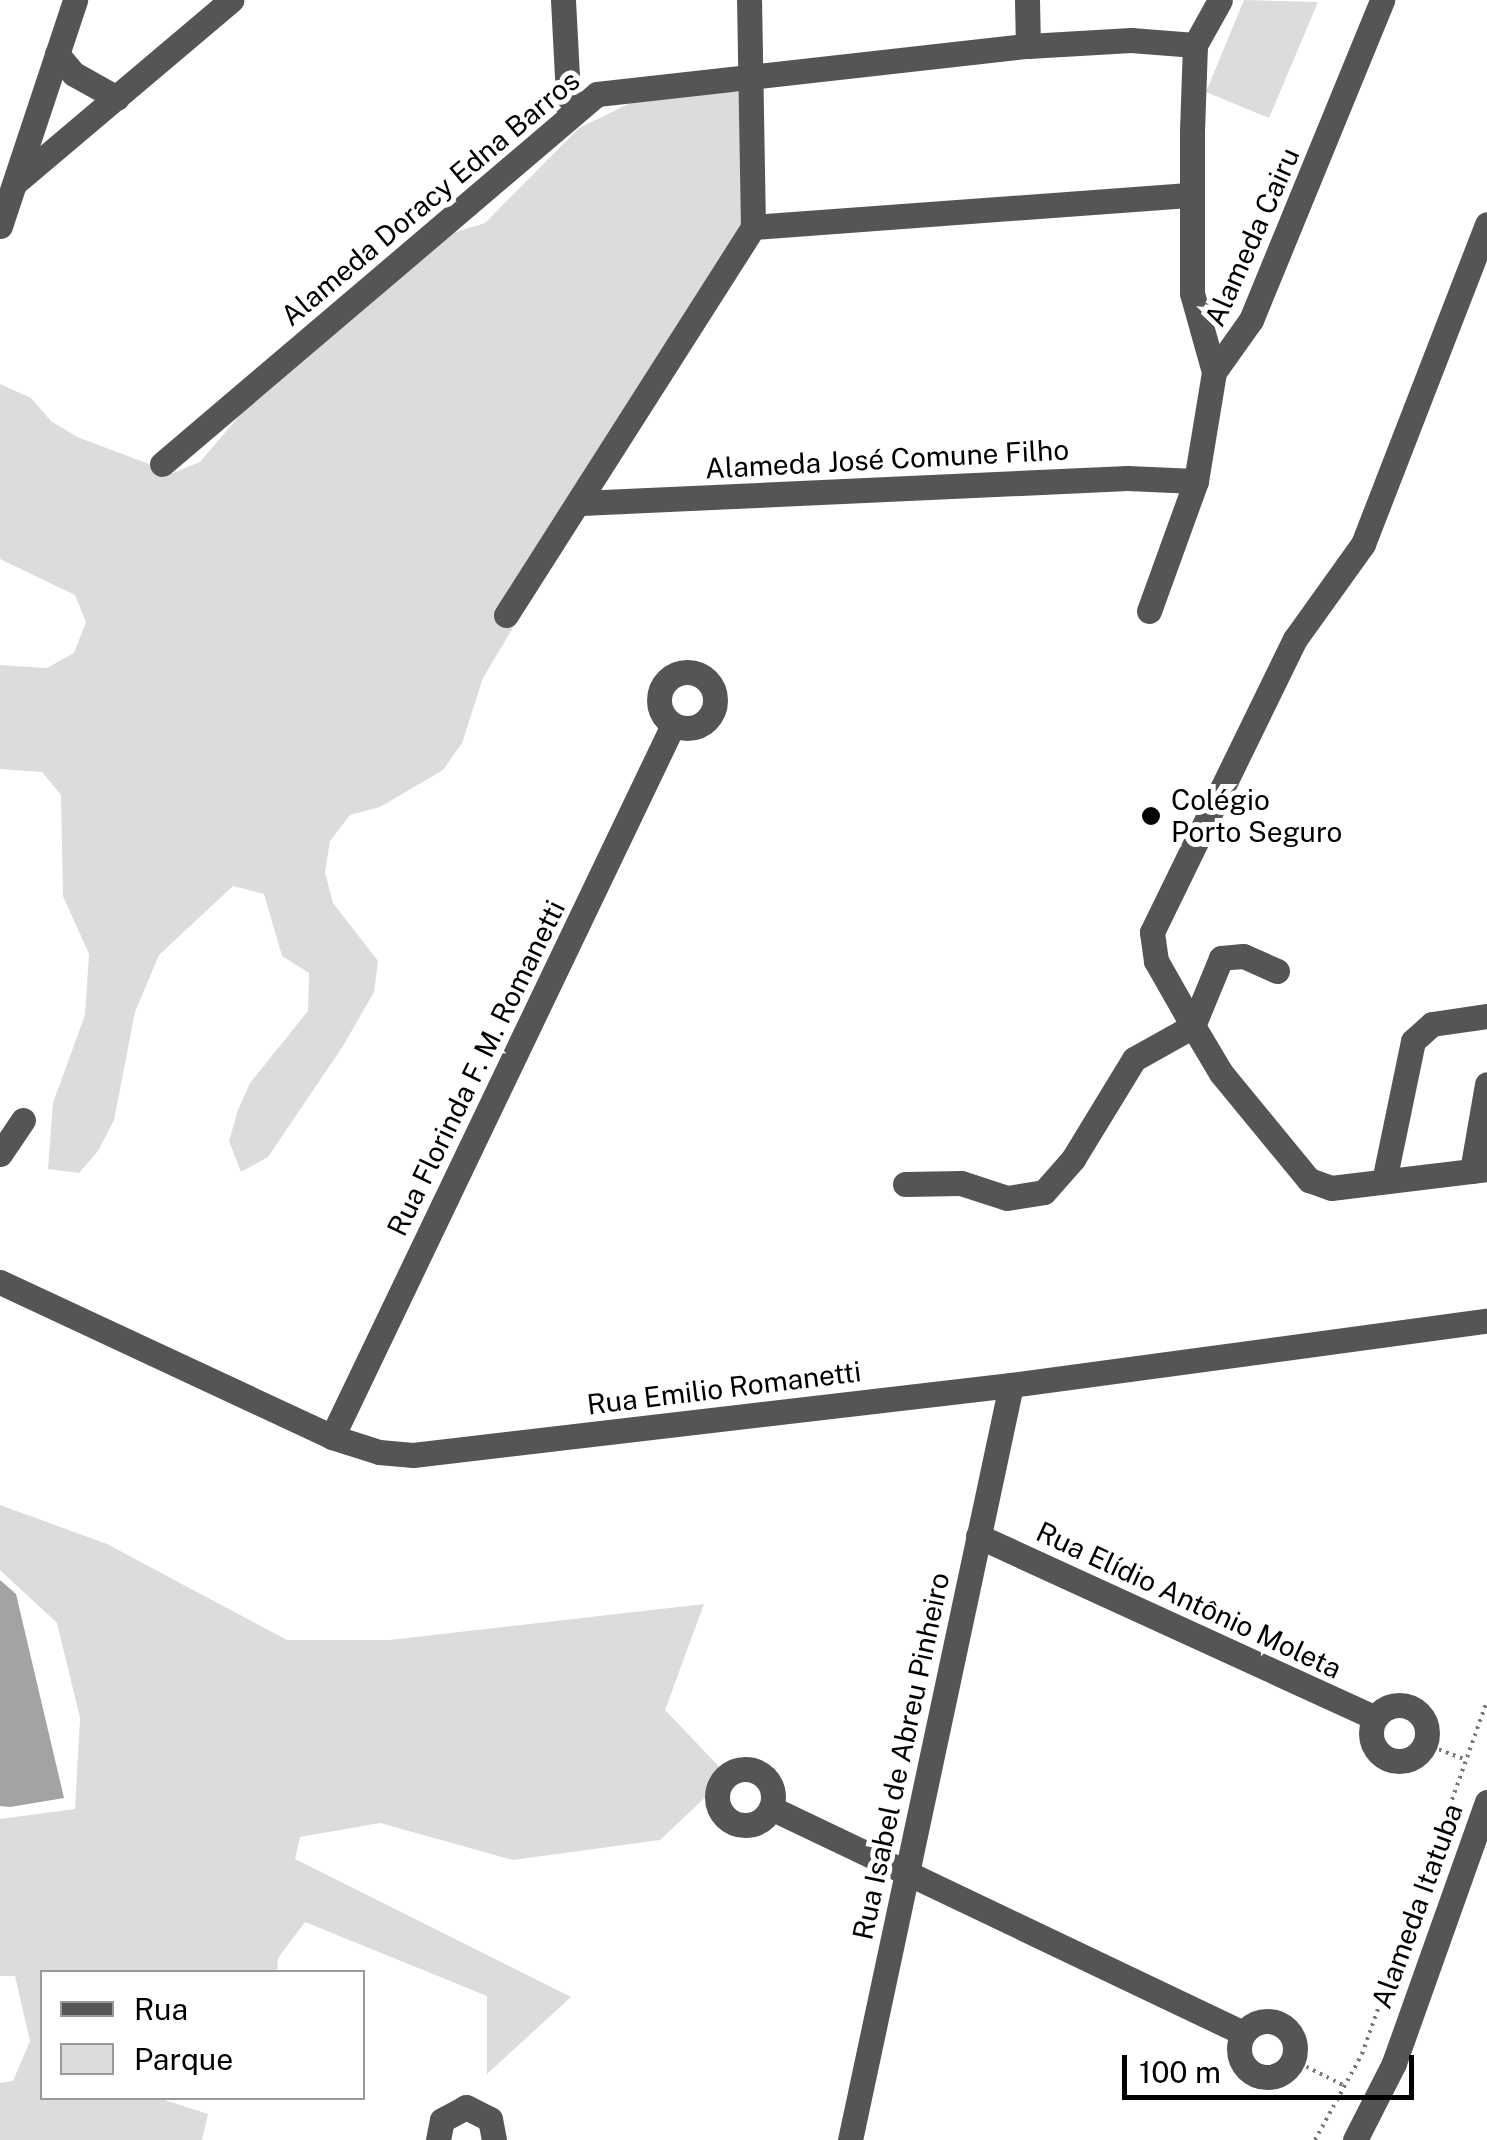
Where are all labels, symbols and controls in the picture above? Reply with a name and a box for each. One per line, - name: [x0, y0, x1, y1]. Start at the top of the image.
- street label: Alameda Doracy Edna Barros: [274, 63, 586, 333]
- street label: Alameda Cairu: [1198, 143, 1306, 331]
- street label: Alameda José Comune Filho: [704, 433, 1070, 485]
- place label: Colégio Porto Seguro: [1171, 783, 1343, 849]
- marker: Colégio Porto Seguro: [1140, 805, 1162, 827]
- street label: Rua Florinda F. M. Romanetti: [380, 895, 572, 1241]
- street label: Rua Emilio Romanetti: [585, 1354, 863, 1422]
- street label: Rua Elídio Antônio Moleta: [1031, 1514, 1347, 1686]
- street label: Rua Isabel de Abreu Pinheiro: [846, 1569, 956, 1943]
- street label: Alameda Itatuba: [1364, 1799, 1470, 2013]
- legend: [40, 1970, 365, 2100]
- text: Rua: [134, 1991, 188, 2027]
- scale bar: [1127, 2035, 1420, 2097]
- text: Parque: [134, 2041, 233, 2077]
- text: 100 m: [1139, 2054, 1221, 2090]

